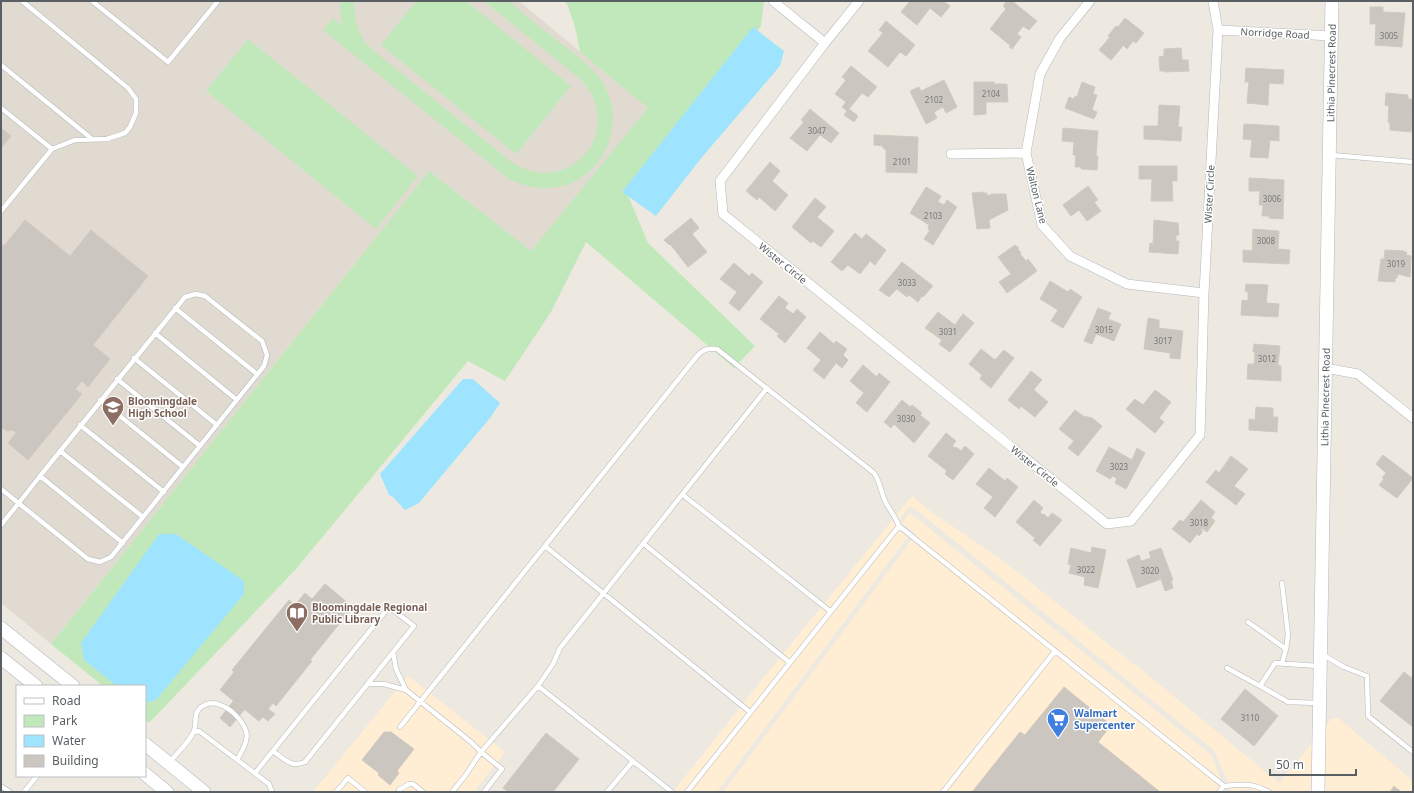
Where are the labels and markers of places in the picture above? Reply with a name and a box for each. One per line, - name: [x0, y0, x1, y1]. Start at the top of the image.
- school or university icon: Bloomingdale High School: [100, 394, 126, 427]
- place label: Bloomingdale High School: [128, 394, 197, 420]
- library icon: Bloomingdale Regional Public Library: [284, 600, 310, 633]
- place label: Bloomingdale Regional Public Library: [312, 600, 427, 626]
- supermarket icon: Walmart Supercenter: [1045, 706, 1071, 739]
- place label: Walmart Supercenter: [1074, 706, 1136, 732]

